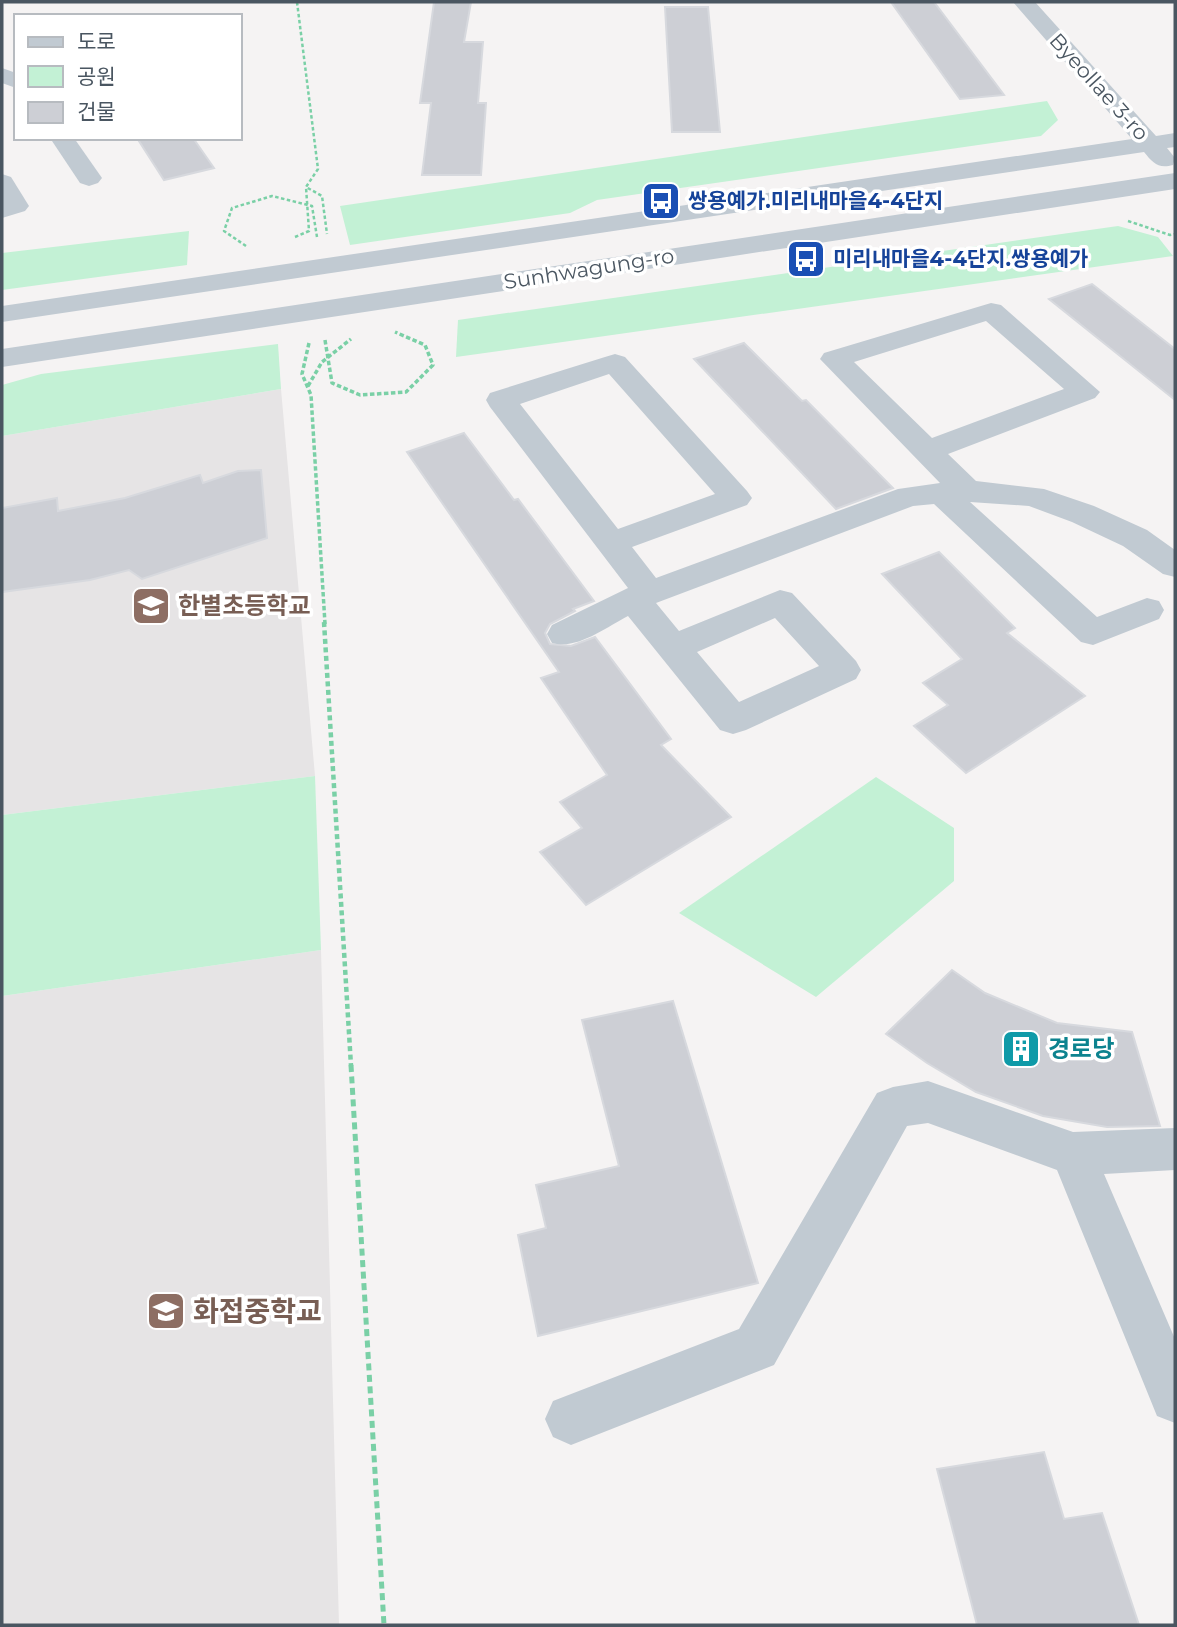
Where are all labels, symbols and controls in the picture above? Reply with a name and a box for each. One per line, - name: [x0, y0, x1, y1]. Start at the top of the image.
- legend: [14, 14, 242, 140]
- street label: Byeollae 3-ro: [1045, 28, 1154, 145]
- text: 도로: [77, 29, 116, 54]
- text: 공원: [77, 64, 116, 89]
- text: 건물: [77, 99, 116, 124]
- bus stop icon: 쌍용예가.미리내마을4-4단지: [640, 180, 682, 222]
- place label: 쌍용예가.미리내마을4-4단지: [688, 188, 943, 213]
- bus stop icon: 미리내마을4-4단지.쌍용예가: [785, 238, 827, 280]
- street label: Sunhwagung-ro: [502, 243, 676, 294]
- place label: 미리내마을4-4단지.쌍용예가: [833, 246, 1088, 271]
- school or university icon: 한별초등학교: [130, 585, 172, 627]
- place label: 한별초등학교: [178, 591, 310, 620]
- building icon: 경로당: [1000, 1028, 1042, 1070]
- place label: 경로당: [1048, 1034, 1114, 1063]
- school or university icon: 화접중학교: [145, 1290, 187, 1332]
- place label: 화접중학교: [193, 1294, 322, 1328]

